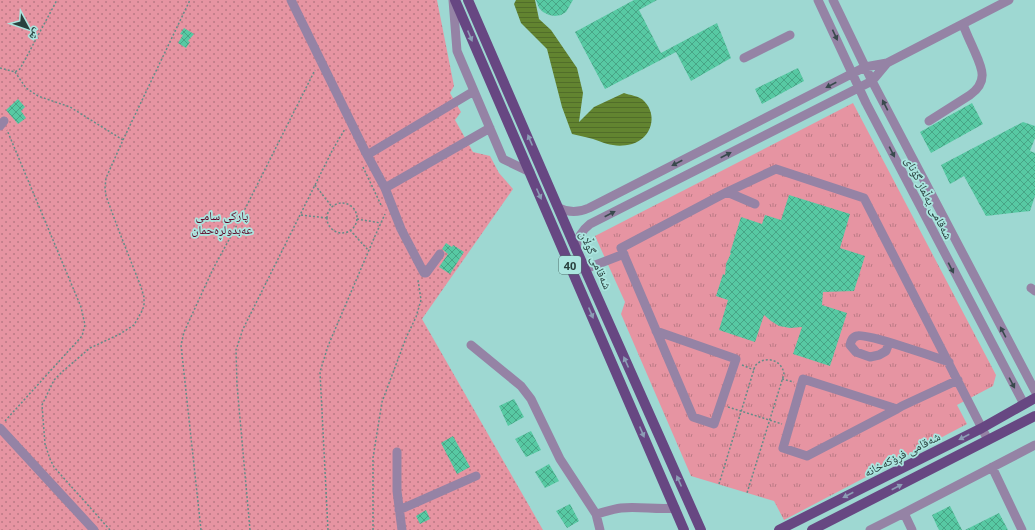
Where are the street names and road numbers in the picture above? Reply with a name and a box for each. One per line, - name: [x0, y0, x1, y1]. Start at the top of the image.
- street label: شەقامی یەڵماز گۆنای: [901, 154, 957, 242]
- street label: شەقامی گوڵان: [576, 228, 616, 292]
- road number: 40: [559, 256, 581, 274]
- street label: شەقامی فڕۆکەخانە: [861, 427, 944, 482]

